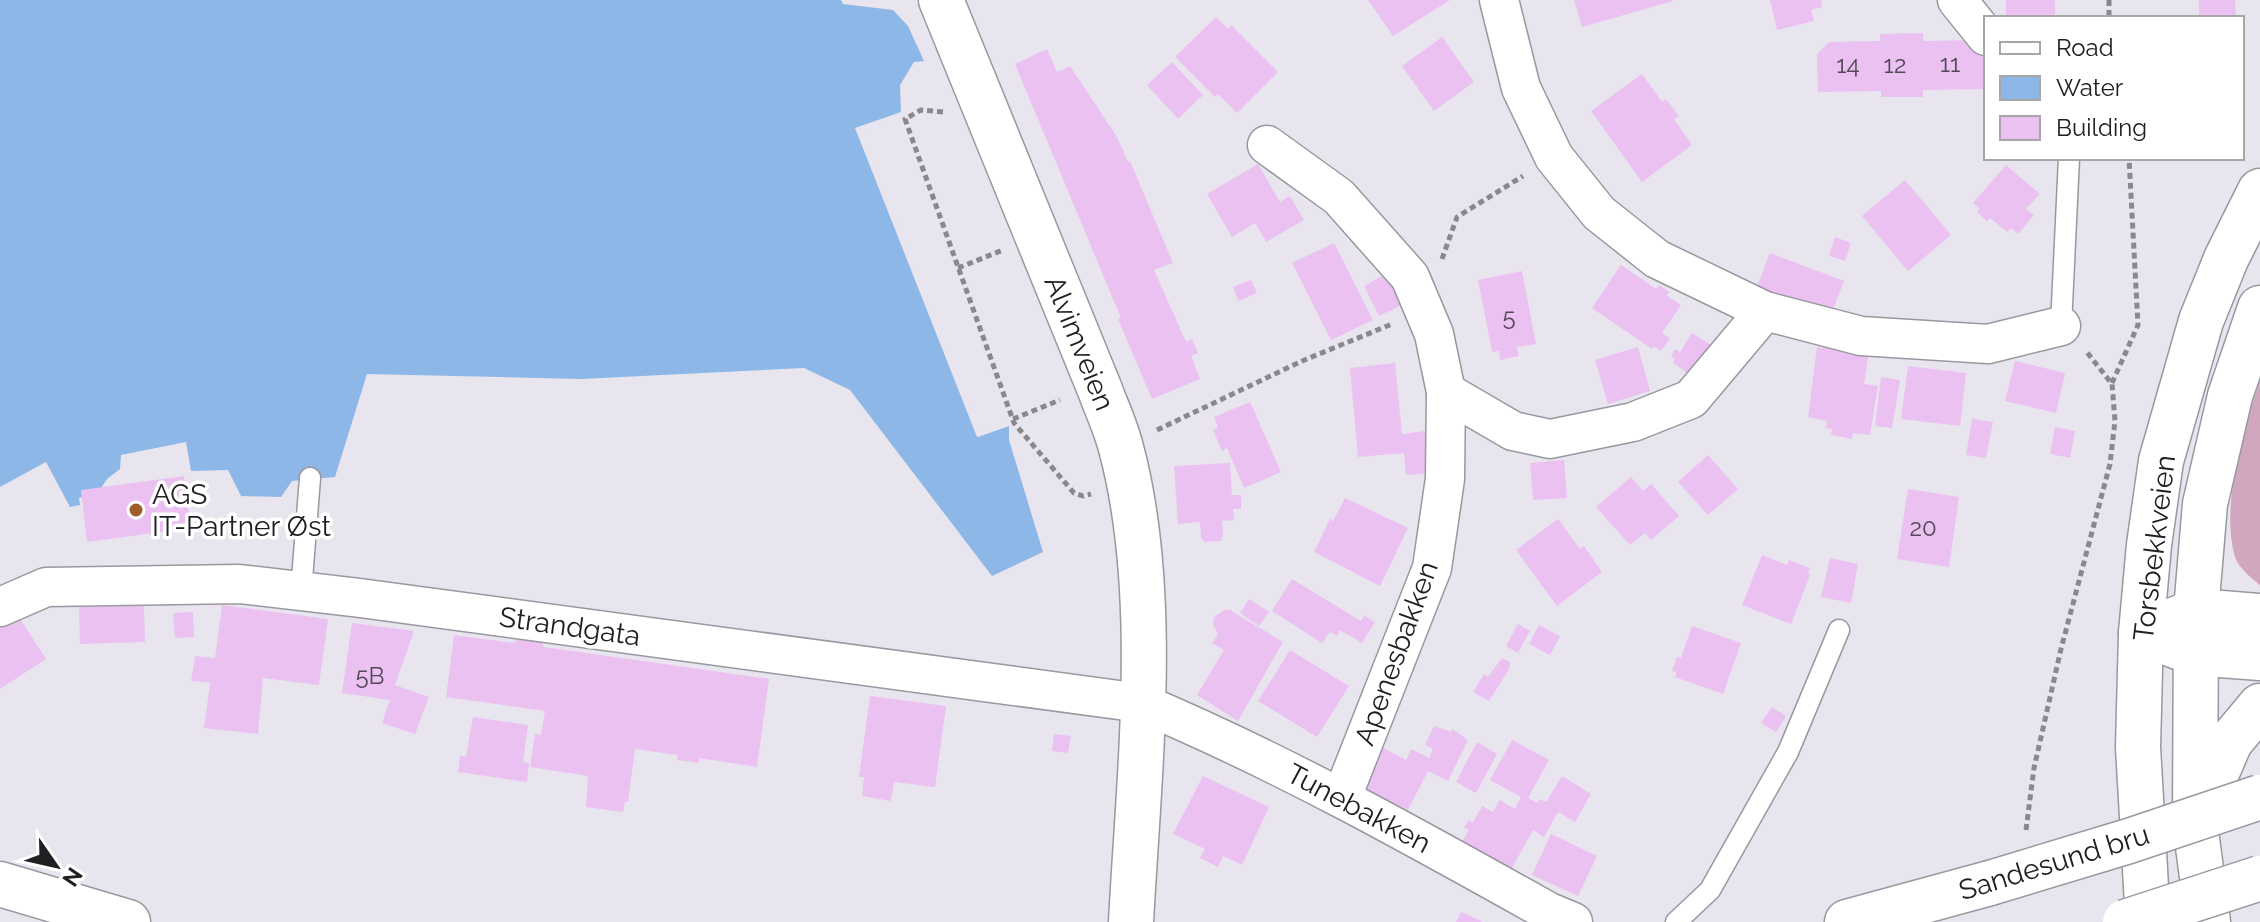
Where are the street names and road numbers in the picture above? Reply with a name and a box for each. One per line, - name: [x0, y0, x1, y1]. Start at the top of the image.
- street label: Alvimveien: [1038, 271, 1121, 415]
- street label: Torsbekkveien: [2127, 453, 2182, 643]
- street label: Apenesbakken: [1348, 557, 1445, 750]
- street label: Strandgata: [497, 600, 643, 653]
- street label: Tunebakken: [1281, 757, 1436, 860]
- street label: Sandesund bru: [1955, 818, 2153, 907]

